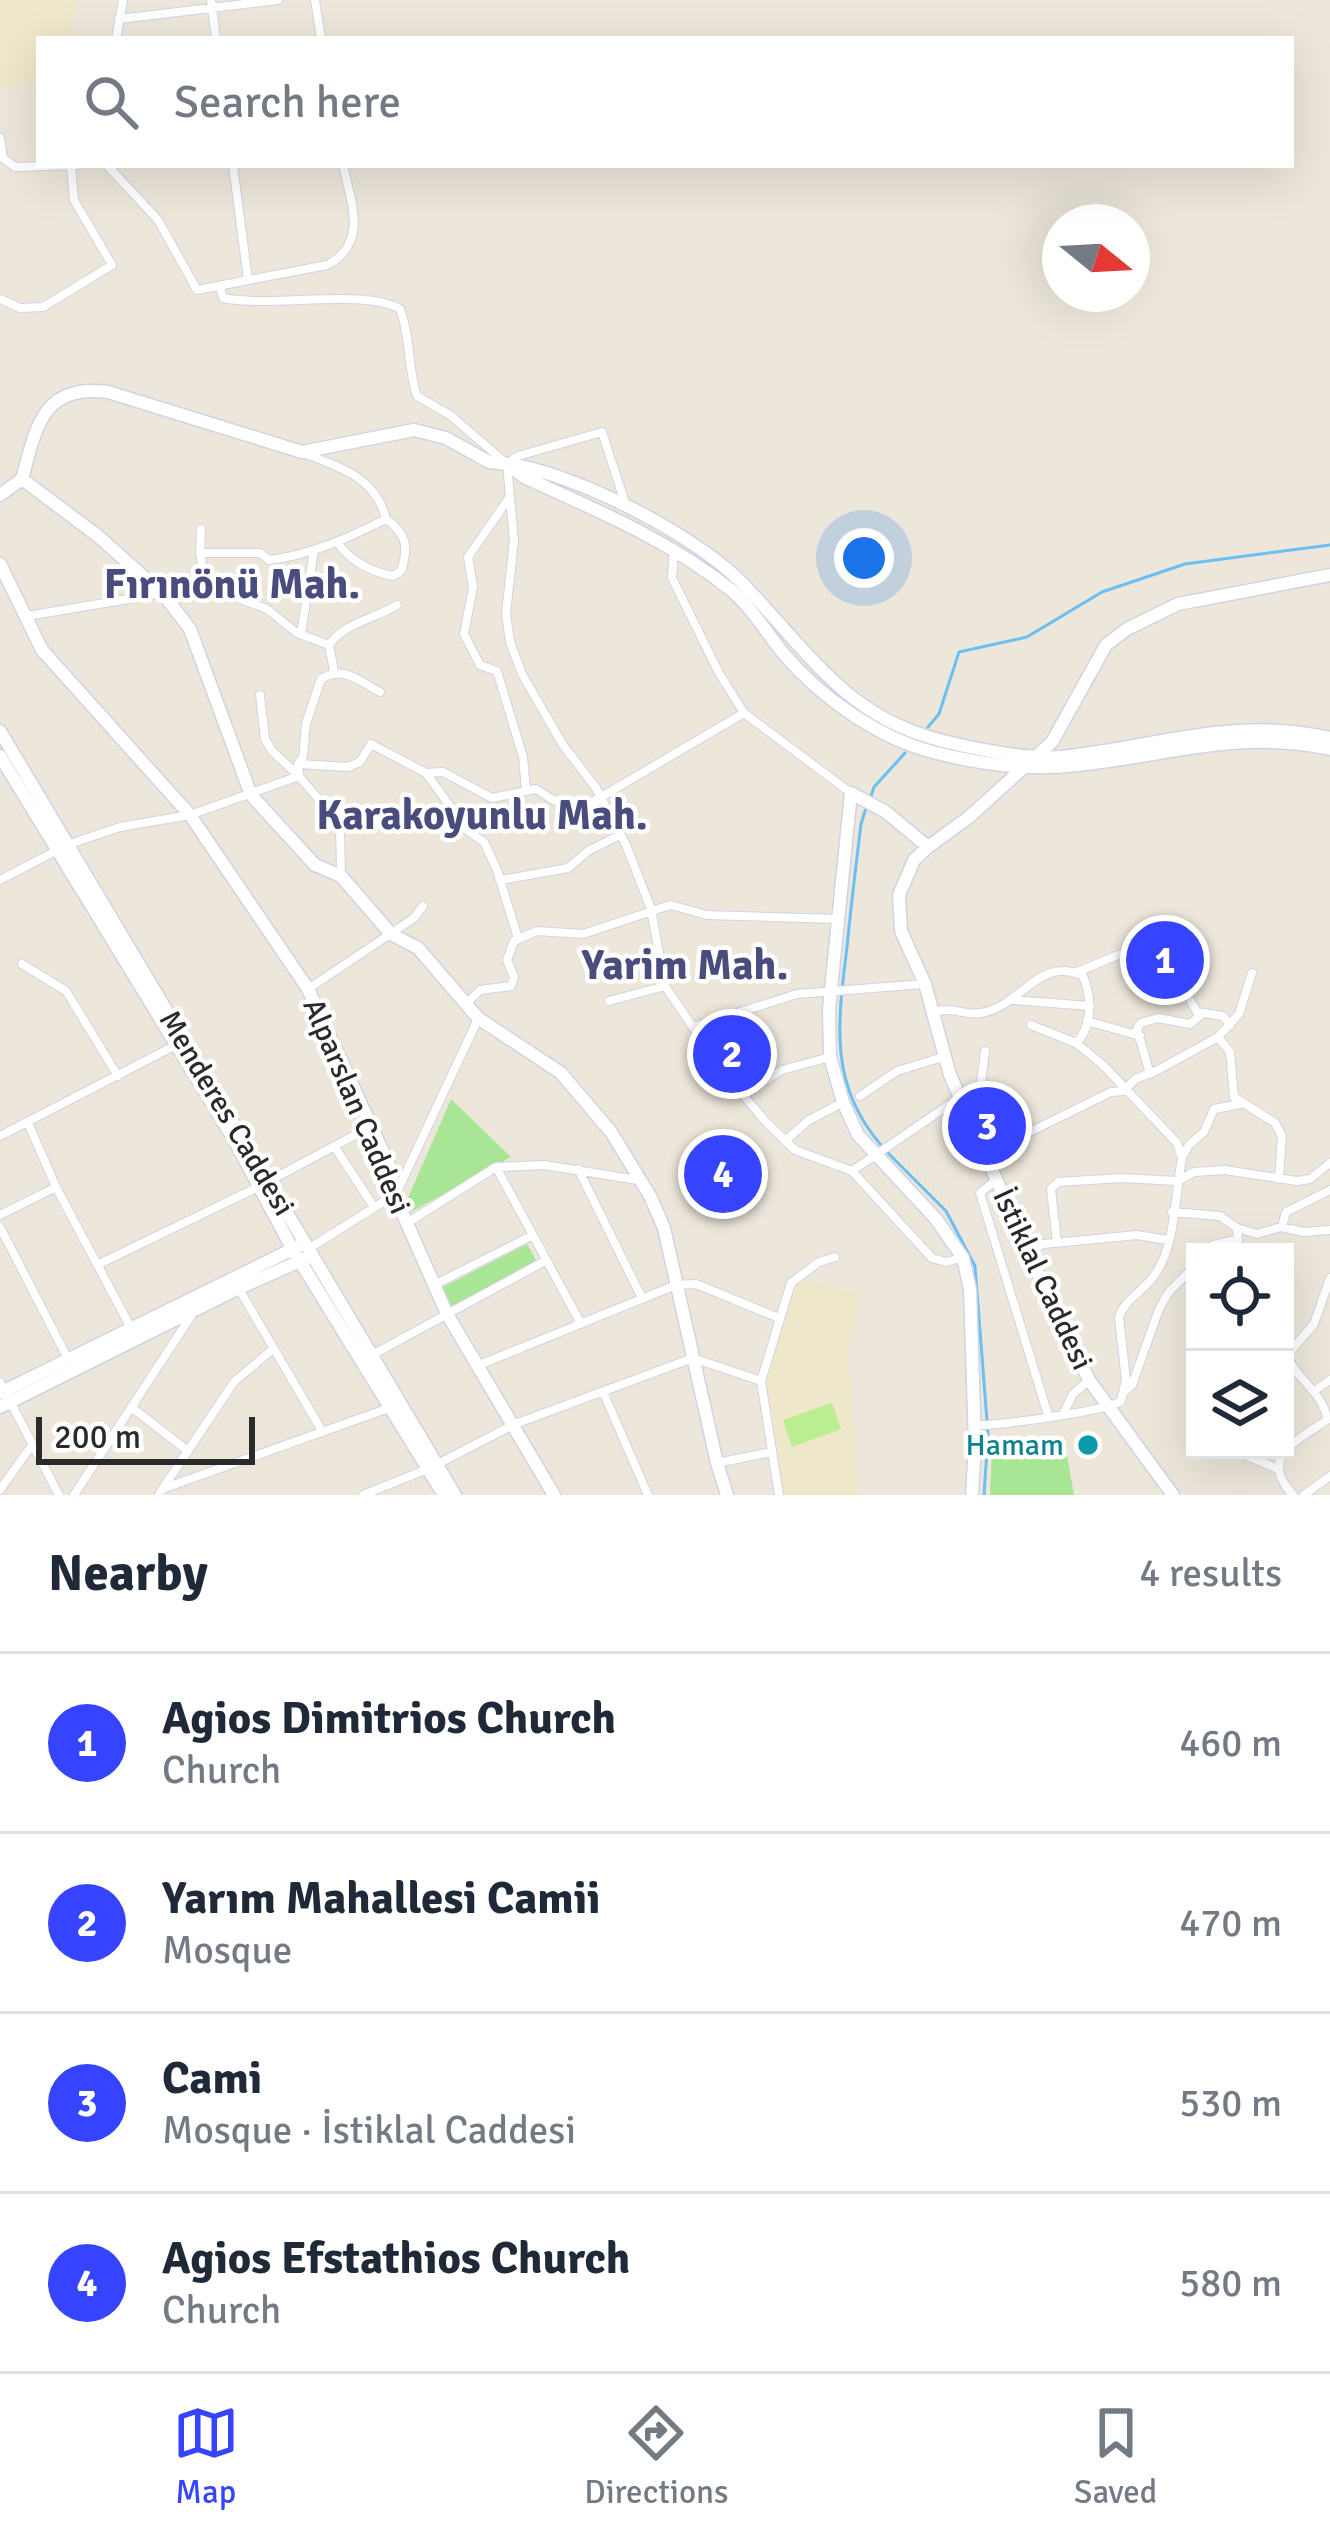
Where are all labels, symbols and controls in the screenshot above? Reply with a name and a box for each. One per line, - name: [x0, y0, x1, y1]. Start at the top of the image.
- search box: [36, 36, 1294, 168]
- icon: search: [78, 69, 144, 135]
- text: Search here: [174, 75, 401, 130]
- north arrow: [1042, 204, 1150, 312]
- your location: [834, 528, 894, 588]
- district label: Fırınönü Mah.: [104, 559, 360, 610]
- district label: Karakoyunlu Mah.: [316, 790, 648, 841]
- pin: 1: [1126, 915, 1204, 1005]
- district label: Yarim Mah.: [581, 940, 788, 991]
- street label: Alparslan Caddesi: [295, 993, 419, 1219]
- street label: Menderes Caddesi: [151, 1004, 302, 1223]
- pin: 2: [693, 1009, 771, 1099]
- pin: 3: [948, 1081, 1026, 1171]
- pin: 4: [684, 1129, 762, 1219]
- street label: İstiklal Caddesi: [984, 1183, 1101, 1376]
- map controls: [1186, 1243, 1294, 1459]
- button: locate: [1186, 1243, 1294, 1351]
- button: layers: [1186, 1351, 1294, 1459]
- scale bar: [36, 1411, 255, 1464]
- text: 200 m: [54, 1417, 141, 1458]
- place label: Hamam: [966, 1427, 1064, 1464]
- marker: Hamam: [1075, 1432, 1101, 1458]
- text: Nearby: [48, 1542, 208, 1605]
- text: 4 results: [1139, 1549, 1282, 1597]
- text: Agios Dimitrios Church: [162, 1691, 616, 1746]
- text: 1: [76, 1719, 98, 1767]
- text: 460 m: [1179, 1719, 1282, 1767]
- text: Church: [162, 1746, 281, 1794]
- text: Yarım Mahallesi Camii: [162, 1871, 601, 1926]
- text: 2: [76, 1899, 98, 1947]
- text: 470 m: [1179, 1899, 1282, 1947]
- text: Mosque: [162, 1926, 292, 1974]
- text: Cami: [162, 2051, 262, 2106]
- text: 3: [76, 2079, 98, 2127]
- text: 530 m: [1179, 2079, 1282, 2127]
- text: Mosque · İstiklal Caddesi: [162, 2106, 576, 2154]
- text: Agios Efstathios Church: [162, 2231, 630, 2286]
- text: 4: [76, 2259, 98, 2307]
- text: 580 m: [1179, 2259, 1282, 2307]
- text: Church: [162, 2286, 281, 2334]
- tab: Map: [173, 2400, 239, 2513]
- tab: Directions: [584, 2400, 729, 2513]
- tab: Saved: [1074, 2400, 1157, 2513]

